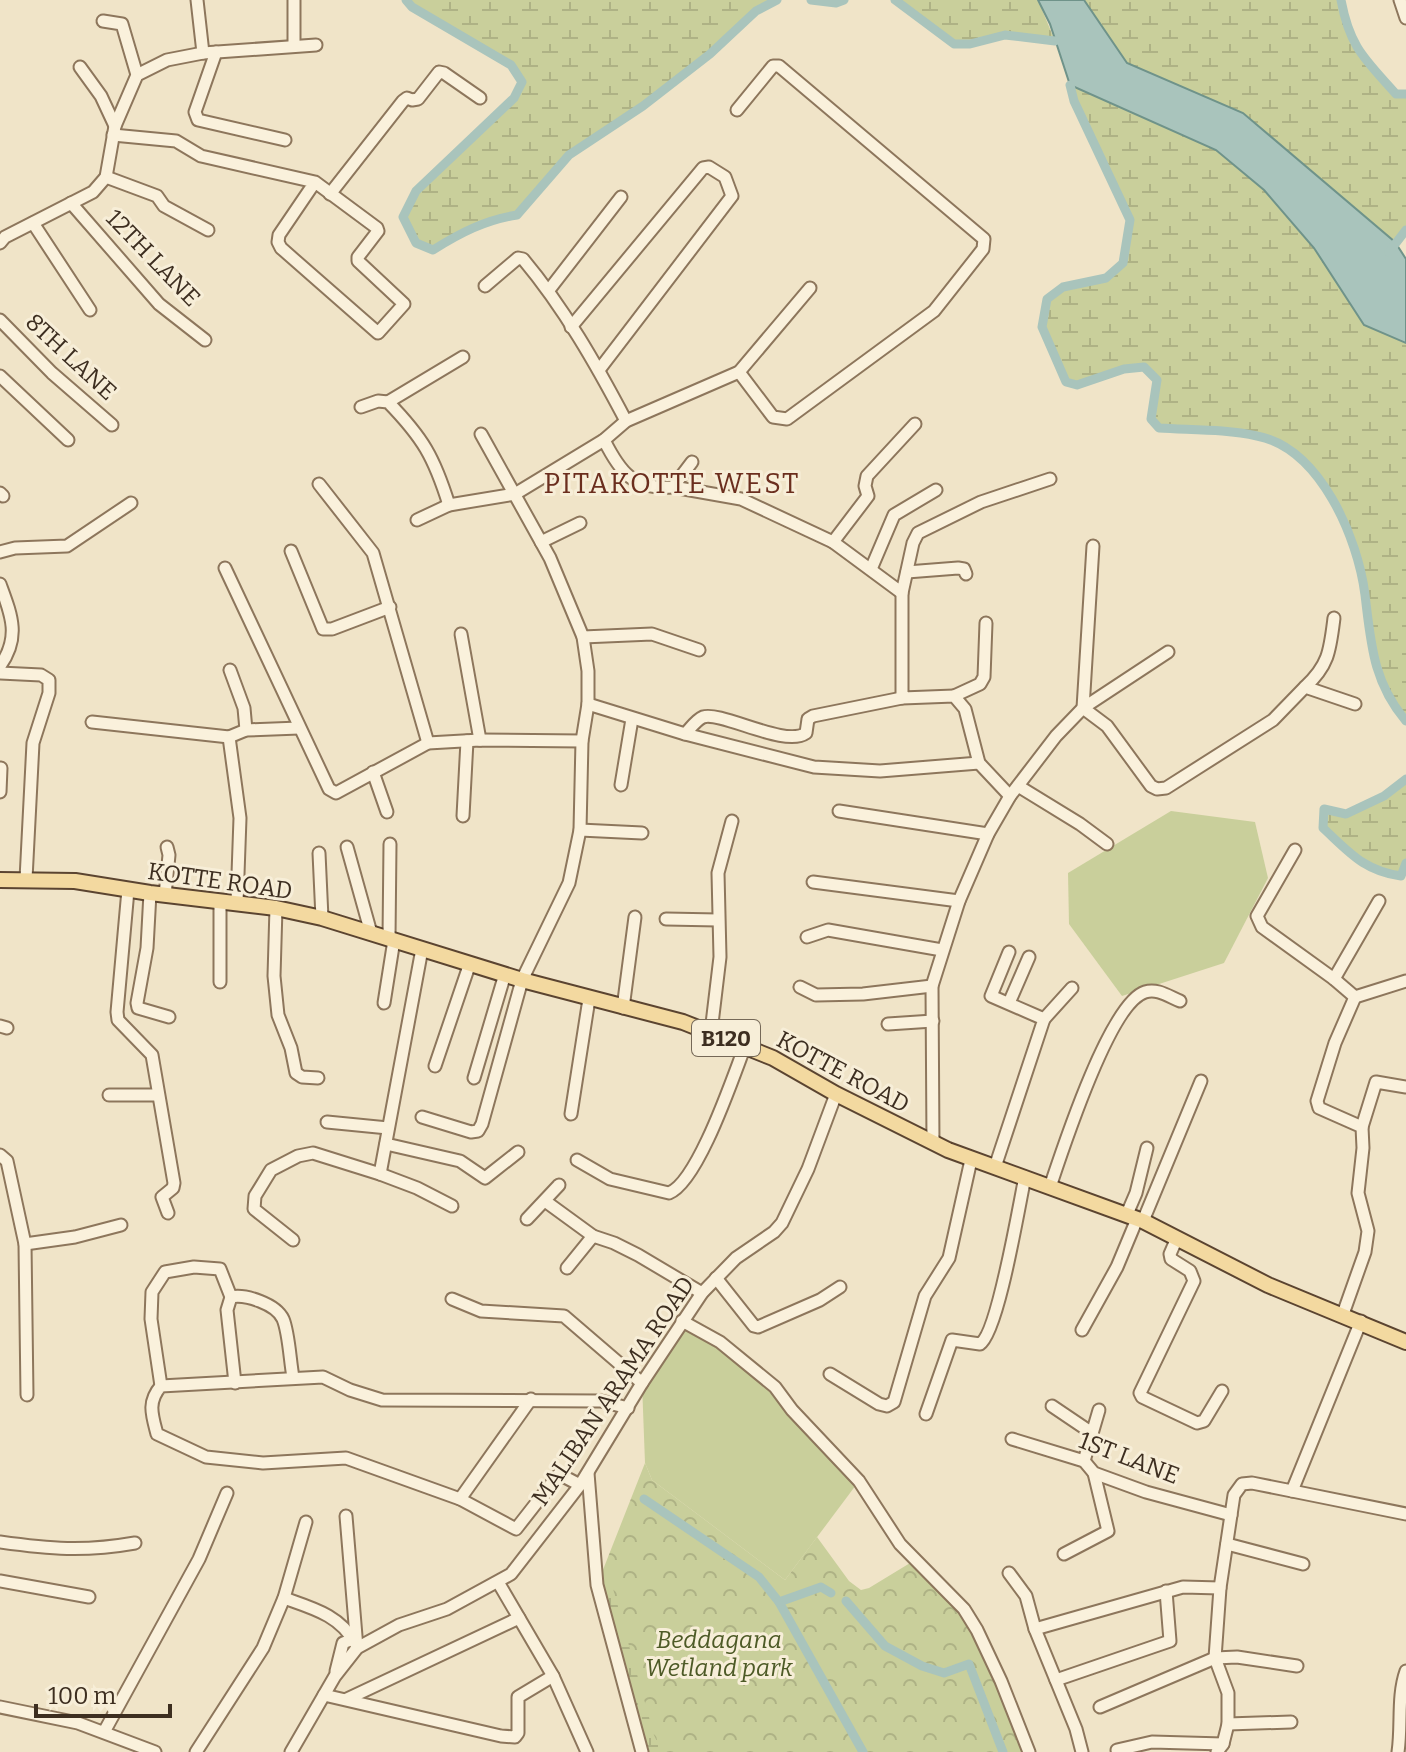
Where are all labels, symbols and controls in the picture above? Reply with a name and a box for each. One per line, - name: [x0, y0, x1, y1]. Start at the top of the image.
- street label: 12TH LANE: [100, 204, 206, 312]
- street label: 8TH LANE: [20, 308, 122, 406]
- district label: PITAKOTTE WEST: [543, 467, 801, 500]
- street label: KOTTE ROAD: [146, 857, 294, 905]
- road number: B120: [692, 1020, 760, 1056]
- street label: KOTTE ROAD: [772, 1025, 914, 1119]
- street label: MALIBAN ARAMA ROAD: [526, 1271, 700, 1511]
- street label: 1ST LANE: [1075, 1426, 1183, 1490]
- park label: Beddagana Wetland park: [645, 1626, 794, 1682]
- scale bar: [36, 1668, 170, 1718]
- text: 100 m: [48, 1682, 116, 1710]

